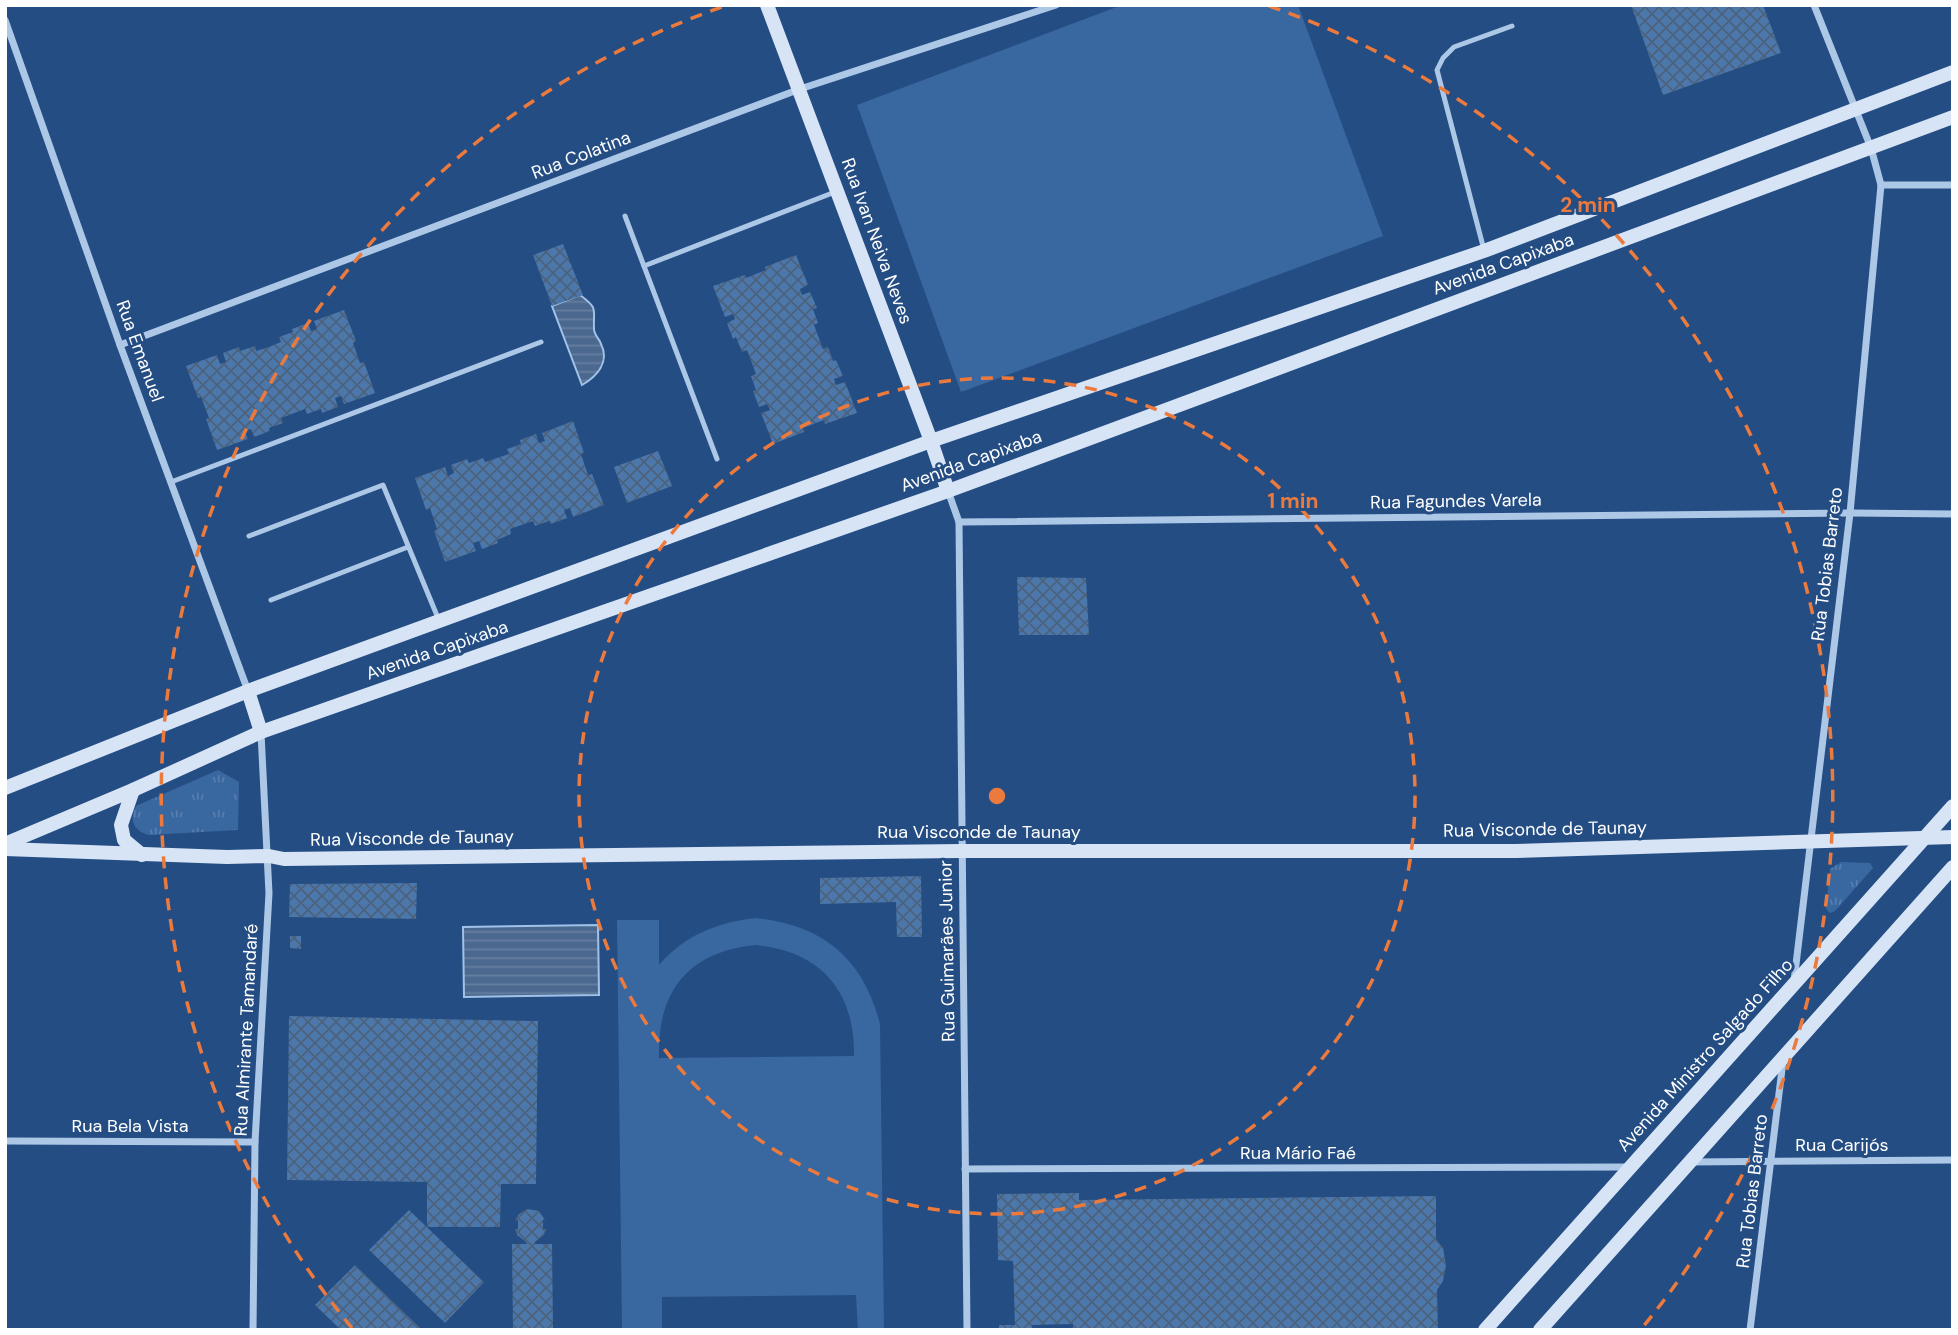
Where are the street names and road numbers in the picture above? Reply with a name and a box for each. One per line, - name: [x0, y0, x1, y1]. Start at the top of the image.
- street label: Rua Colatina: [528, 125, 634, 185]
- street label: Rua Ivan Neiva Neves: [836, 155, 918, 327]
- street label: Avenida Capixaba: [1429, 227, 1577, 301]
- street label: Rua Emanuel: [111, 297, 169, 405]
- street label: Avenida Capixaba: [897, 424, 1045, 498]
- street label: Rua Tobias Barreto: [1806, 486, 1848, 642]
- street label: Rua Fagundes Varela: [1370, 488, 1542, 514]
- street label: Avenida Capixaba: [363, 614, 511, 686]
- street label: Rua Visconde de Taunay: [1443, 815, 1647, 843]
- street label: Rua Visconde de Taunay: [877, 820, 1081, 844]
- street label: Rua Visconde de Taunay: [310, 824, 514, 852]
- street label: Rua Guimarães Junior: [933, 860, 961, 1042]
- street label: Rua Almirante Tamandaré: [228, 923, 264, 1137]
- street label: Avenida Ministro Salgado Filho: [1612, 953, 1798, 1157]
- street label: Rua Tobias Barreto: [1731, 1113, 1773, 1269]
- street label: Rua Bela Vista: [71, 1114, 189, 1138]
- street label: Rua Carijós: [1795, 1133, 1889, 1157]
- street label: Rua Mário Faé: [1240, 1141, 1356, 1165]

